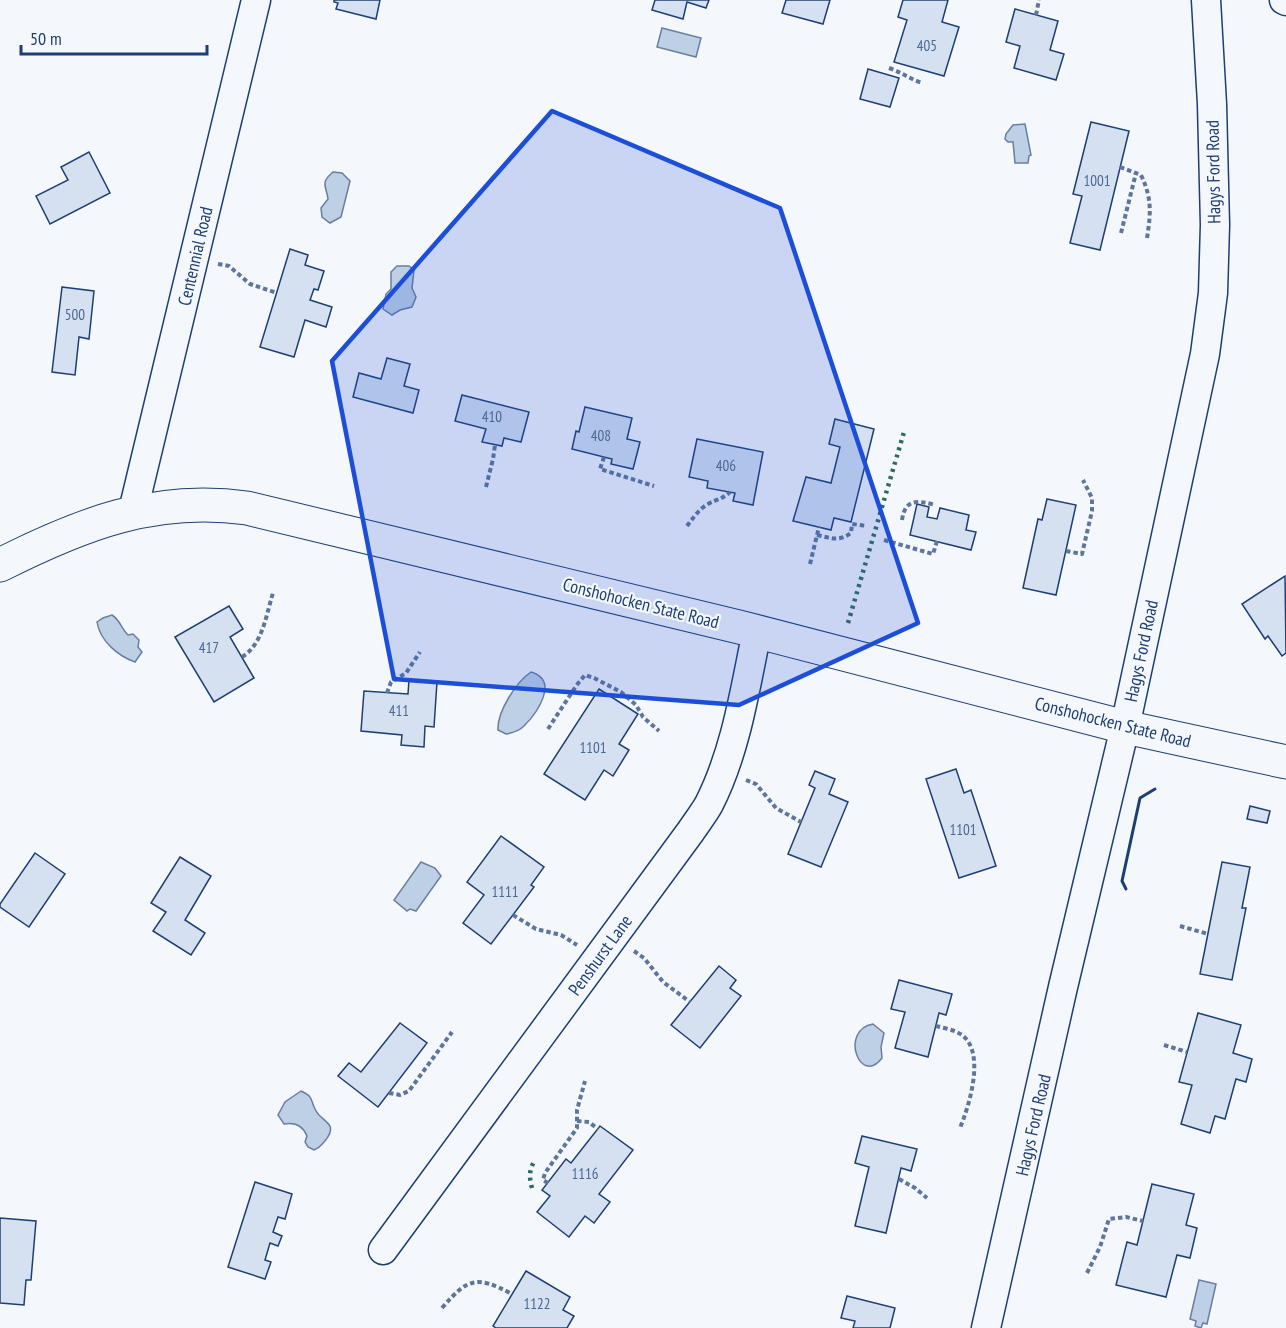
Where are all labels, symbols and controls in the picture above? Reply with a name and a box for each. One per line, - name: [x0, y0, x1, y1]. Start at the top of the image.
- scale bar: [21, 18, 207, 56]
- text: 50 m: [30, 27, 62, 50]
- house number: 405: [917, 36, 937, 55]
- street label: Hagys Ford Road: [1201, 120, 1225, 224]
- house number: 1001: [1083, 171, 1111, 190]
- street label: Centennial Road: [172, 204, 218, 308]
- house number: 500: [65, 305, 85, 324]
- house number: 410: [482, 407, 502, 426]
- house number: 408: [591, 426, 611, 445]
- house number: 406: [716, 456, 736, 475]
- street label: Conshohocken State Road: [561, 573, 721, 633]
- street label: Hagys Ford Road: [1119, 598, 1163, 704]
- house number: 417: [199, 638, 219, 657]
- street label: Conshohocken State Road: [1033, 692, 1193, 752]
- house number: 411: [389, 701, 409, 720]
- house number: 1101: [579, 738, 607, 757]
- house number: 1101: [949, 820, 977, 839]
- house number: 1111: [491, 882, 519, 901]
- street label: Penshurst Lane: [563, 910, 637, 1000]
- street label: Hagys Ford Road: [1010, 1072, 1056, 1178]
- house number: 1116: [571, 1164, 599, 1183]
- house number: 1122: [523, 1294, 551, 1313]

